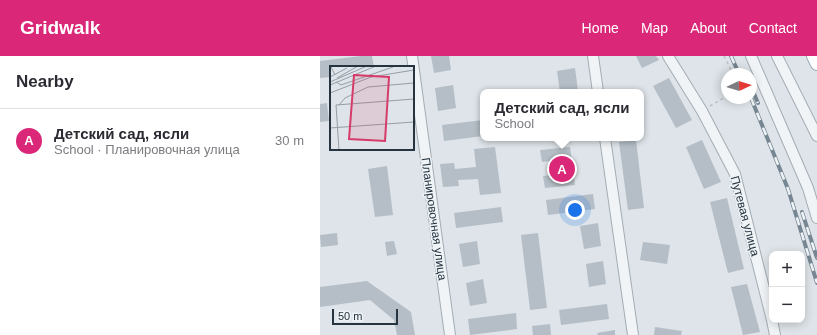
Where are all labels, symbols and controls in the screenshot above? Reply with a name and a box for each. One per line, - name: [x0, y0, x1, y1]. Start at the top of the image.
- text: Gridwalk: [20, 17, 100, 38]
- text: Home: [582, 20, 619, 36]
- text: Map: [641, 20, 668, 36]
- text: About: [690, 20, 727, 36]
- text: Contact: [749, 20, 797, 36]
- inset map: [330, 66, 414, 150]
- north arrow: [721, 68, 757, 104]
- text: Nearby: [16, 72, 74, 91]
- popup: [480, 89, 644, 141]
- text: Детский сад, ясли: [494, 99, 630, 116]
- text: School: [494, 116, 534, 131]
- text: Детский сад, ясли: [54, 125, 189, 142]
- text: A: [24, 133, 34, 148]
- text: 30 m: [275, 133, 304, 148]
- text: School · Планировочная улица: [54, 142, 240, 157]
- pin: A: [549, 154, 575, 184]
- street label: Планировочная улица: [418, 157, 450, 282]
- street label: Путевая улица: [728, 174, 763, 258]
- your location: [565, 200, 585, 220]
- map controls: [769, 251, 805, 323]
- button: +: [769, 251, 805, 287]
- button: −: [769, 287, 805, 323]
- scale bar: [332, 307, 398, 326]
- text: 50 m: [338, 310, 362, 322]

